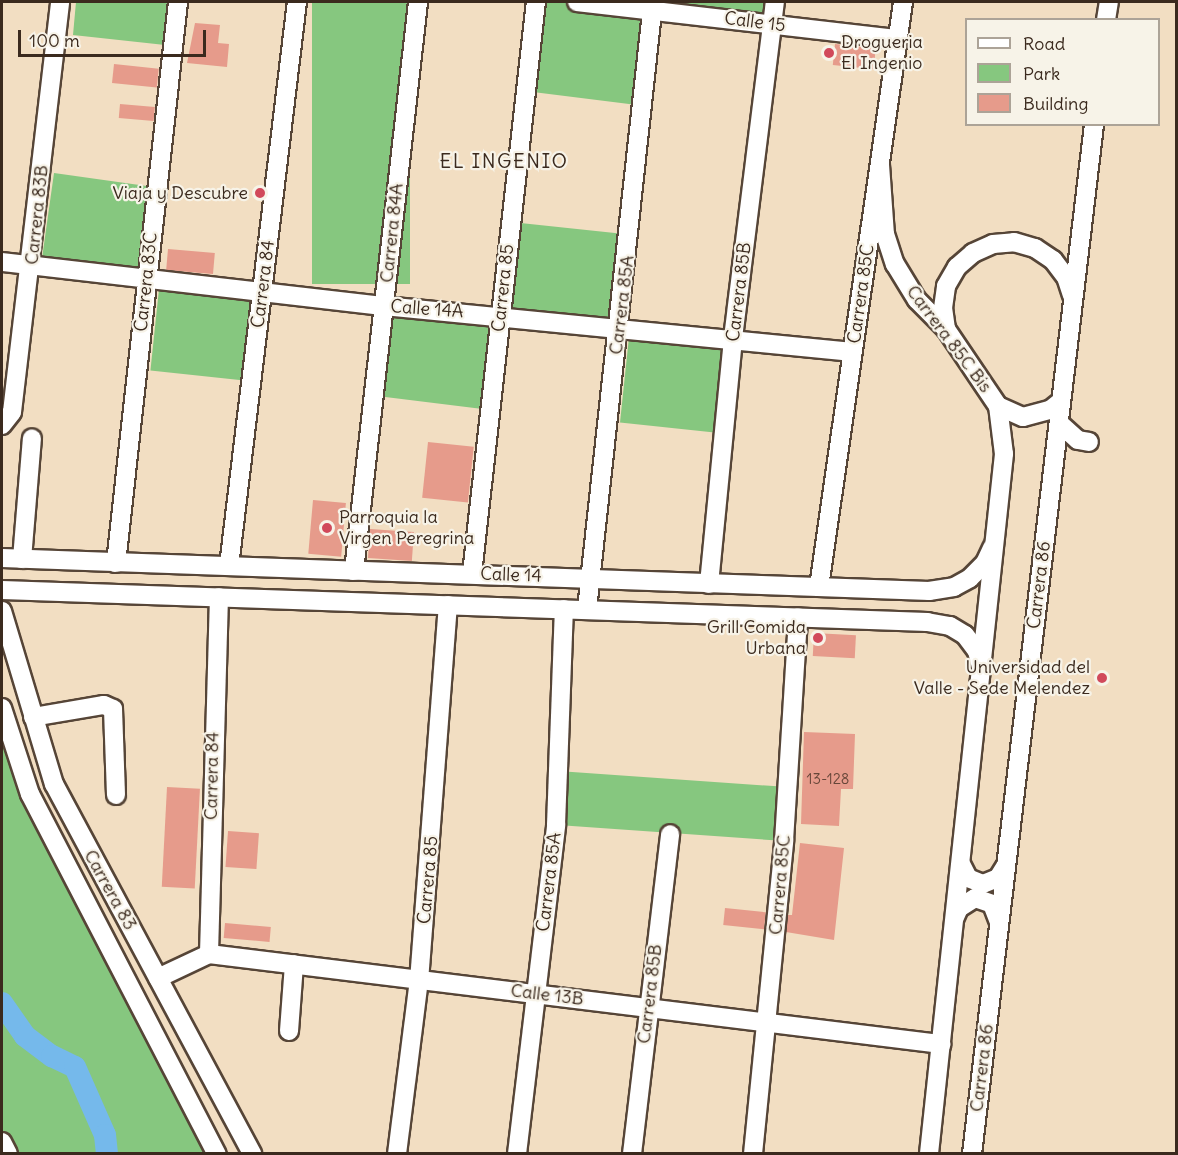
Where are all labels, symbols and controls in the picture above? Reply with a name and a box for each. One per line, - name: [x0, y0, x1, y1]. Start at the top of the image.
- street label: Calle 15: [723, 8, 787, 36]
- scale bar: [21, 18, 208, 56]
- legend: [965, 18, 1160, 126]
- text: 100 m: [29, 29, 80, 52]
- place label: Drogueria El Ingenio: [841, 32, 923, 74]
- text: Road: [1023, 32, 1065, 55]
- marker: Drogueria El Ingenio: [822, 46, 836, 60]
- text: Park: [1023, 62, 1060, 85]
- text: Building: [1023, 92, 1088, 115]
- district label: EL INGENIO: [440, 148, 568, 172]
- street label: Carrera 83B: [21, 164, 53, 266]
- place label: Viaja y Descubre: [113, 182, 248, 204]
- street label: Carrera 84A: [376, 182, 408, 284]
- marker: Viaja y Descubre: [253, 186, 267, 200]
- street label: Carrera 83C: [130, 231, 162, 333]
- street label: Carrera 84: [247, 239, 279, 329]
- street label: Carrera 85B: [722, 241, 756, 343]
- street label: Carrera 85: [488, 243, 518, 333]
- street label: Carrera 85C: [843, 243, 879, 345]
- street label: Carrera 85A: [605, 254, 639, 356]
- street label: Carrera 85C Bis: [902, 281, 996, 397]
- street label: Calle 14A: [390, 296, 464, 322]
- place label: Parroquia la Virgen Peregrina: [339, 507, 474, 550]
- marker: Parroquia la Virgen Peregrina: [320, 521, 334, 535]
- street label: Carrera 86: [1023, 540, 1055, 630]
- street label: Calle 14: [480, 563, 542, 587]
- place label: Grill Comida Urbana: [707, 617, 806, 660]
- marker: Grill Comida Urbana: [811, 631, 825, 645]
- place label: Universidad del Valle - Sede Melendez: [914, 657, 1090, 700]
- marker: Universidad del Valle - Sede Melendez: [1095, 671, 1109, 685]
- street label: Carrera 84: [200, 732, 224, 820]
- house number: 13-128: [806, 770, 850, 788]
- street label: Carrera 85A: [532, 831, 566, 933]
- street label: Carrera 85C: [765, 834, 795, 936]
- street label: Carrera 85: [413, 835, 443, 925]
- street label: Carrera 83: [79, 846, 141, 934]
- street label: Carrera 85B: [633, 943, 667, 1045]
- street label: Calle 13B: [509, 980, 585, 1010]
- street label: Carrera 86: [966, 1023, 998, 1113]

